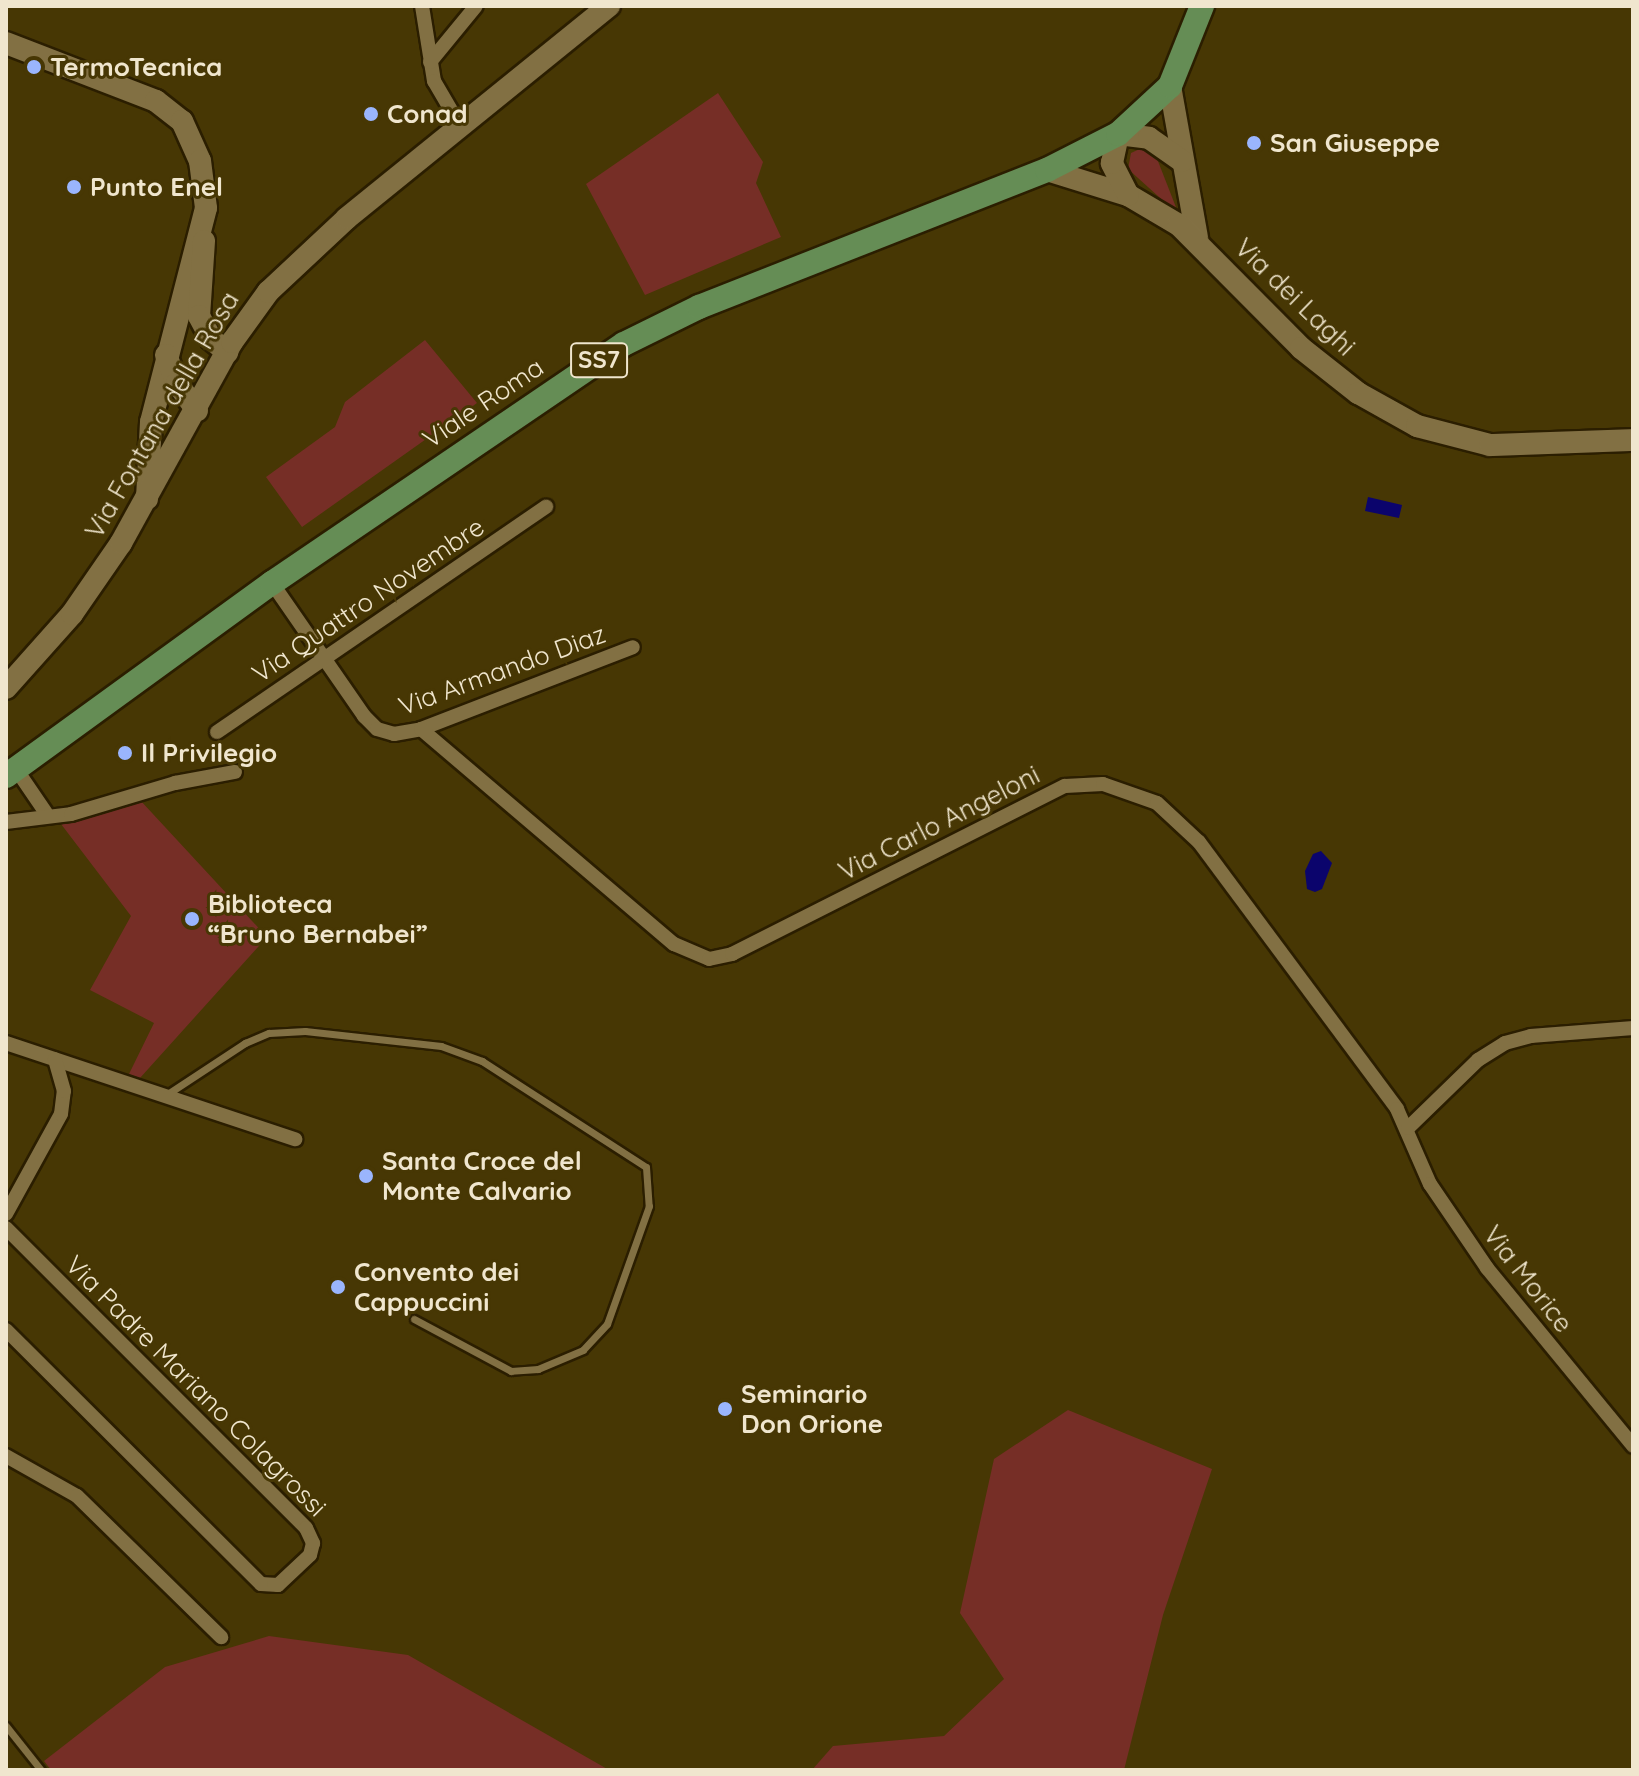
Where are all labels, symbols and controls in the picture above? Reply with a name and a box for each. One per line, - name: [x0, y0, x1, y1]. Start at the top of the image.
- place label: TermoTecnica: [50, 51, 222, 83]
- marker: TermoTecnica: [25, 58, 43, 76]
- place label: Conad: [387, 98, 468, 130]
- marker: Conad: [362, 105, 380, 123]
- place label: San Giuseppe: [1270, 127, 1440, 159]
- marker: San Giuseppe: [1245, 134, 1263, 152]
- place label: Punto Enel: [90, 171, 223, 203]
- marker: Punto Enel: [65, 178, 83, 196]
- street label: Via dei Laghi: [1228, 232, 1362, 362]
- street label: Via Fontana della Rosa: [79, 286, 245, 544]
- road number: SS7: [569, 340, 629, 380]
- street label: Viale Roma: [417, 351, 549, 455]
- street label: Via Quattro Novembre: [246, 511, 490, 689]
- street label: Via Armando Diaz: [394, 618, 610, 722]
- place label: Il Privilegio: [141, 737, 277, 769]
- marker: Il Privilegio: [116, 744, 134, 762]
- street label: Via Carlo Angeloni: [833, 759, 1045, 887]
- place label: Biblioteca “Bruno Bernabei”: [208, 888, 427, 950]
- marker: Biblioteca “Bruno Bernabei”: [183, 910, 201, 928]
- place label: Santa Croce del Monte Calvario: [382, 1145, 582, 1206]
- marker: Santa Croce del Monte Calvario: [357, 1167, 375, 1185]
- street label: Via Morice: [1477, 1219, 1579, 1339]
- street label: Via Padre Mariano Colagrossi: [59, 1249, 333, 1523]
- place label: Convento dei Cappuccini: [354, 1256, 519, 1318]
- marker: Convento dei Cappuccini: [329, 1278, 347, 1296]
- place label: Seminario Don Orione: [741, 1378, 883, 1440]
- marker: Seminario Don Orione: [716, 1400, 734, 1418]

